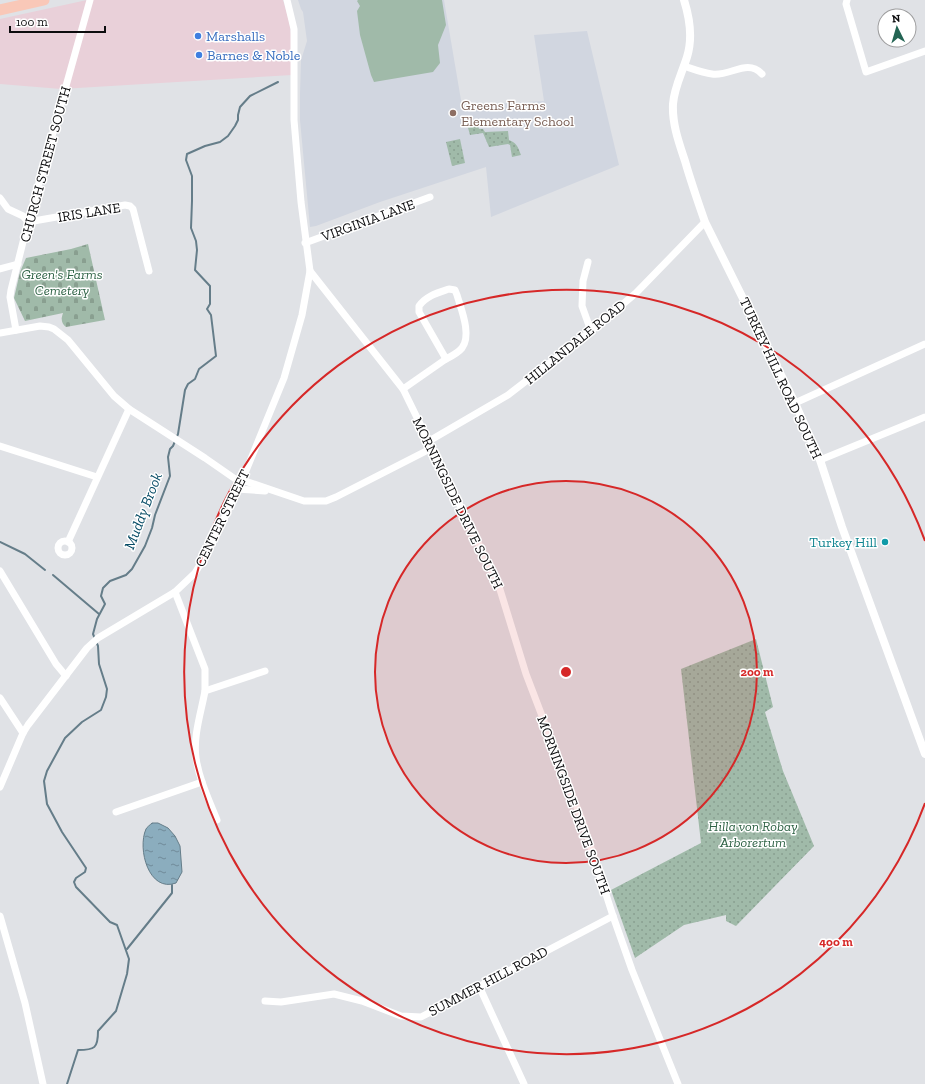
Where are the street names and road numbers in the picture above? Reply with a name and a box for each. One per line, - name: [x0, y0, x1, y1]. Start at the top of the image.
- street label: CHURCH STREET SOUTH: [16, 84, 74, 244]
- street label: VIRGINIA LANE: [318, 196, 417, 246]
- street label: IRIS LANE: [56, 199, 122, 226]
- street label: TURKEY HILL ROAD SOUTH: [736, 295, 826, 462]
- street label: HILLANDALE ROAD: [522, 297, 629, 388]
- street label: MORNINGSIDE DRIVE SOUTH: [409, 415, 507, 592]
- street label: CENTER STREET: [192, 466, 254, 570]
- street label: MORNINGSIDE DRIVE SOUTH: [533, 714, 614, 897]
- street label: SUMMER HILL ROAD: [426, 943, 551, 1020]

